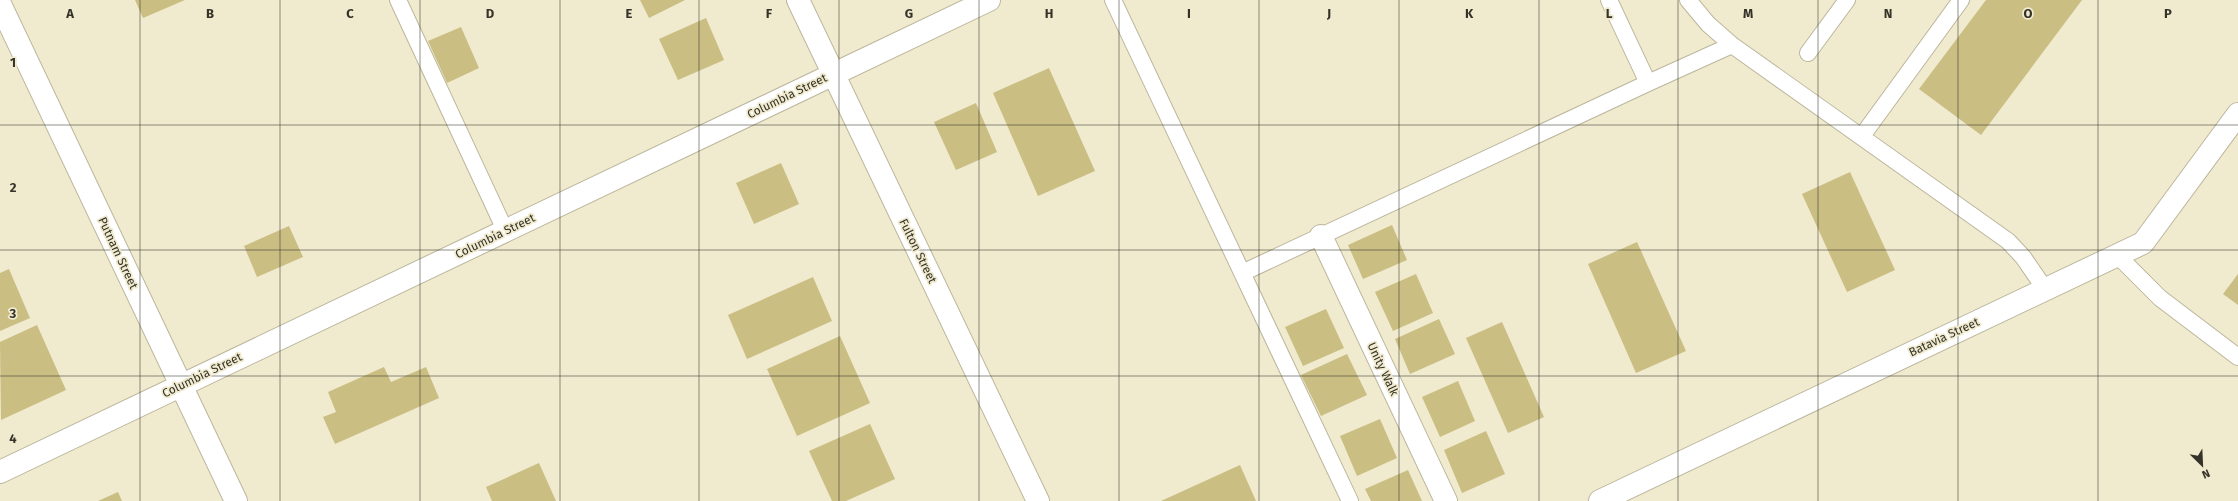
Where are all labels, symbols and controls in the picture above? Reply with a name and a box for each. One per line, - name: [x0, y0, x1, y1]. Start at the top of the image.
- text: A: [65, 6, 74, 21]
- text: B: [206, 6, 214, 21]
- text: C: [346, 6, 354, 21]
- text: D: [486, 6, 495, 21]
- text: E: [626, 6, 633, 21]
- text: F: [766, 6, 773, 21]
- text: G: [905, 6, 913, 21]
- text: H: [1045, 6, 1053, 21]
- text: I: [1187, 6, 1191, 21]
- text: J: [1326, 6, 1331, 21]
- text: K: [1465, 6, 1474, 21]
- text: L: [1606, 6, 1613, 21]
- text: M: [1743, 6, 1753, 21]
- text: N: [1884, 6, 1892, 21]
- text: O: [2024, 6, 2033, 21]
- text: P: [2164, 6, 2172, 21]
- text: 1: [10, 55, 16, 70]
- street label: Columbia Street: [745, 70, 830, 121]
- text: 2: [10, 180, 17, 195]
- street label: Columbia Street: [453, 210, 538, 261]
- street label: Putnam Street: [95, 215, 141, 292]
- street label: Fulton Street: [896, 217, 940, 286]
- text: 3: [9, 306, 17, 321]
- street label: Batavia Street: [1907, 314, 1982, 359]
- street label: Unity Walk: [1365, 340, 1402, 399]
- street label: Columbia Street: [160, 349, 245, 400]
- text: 4: [9, 431, 17, 446]
- north arrow: [2182, 445, 2222, 485]
- text: N: [2200, 466, 2212, 481]

